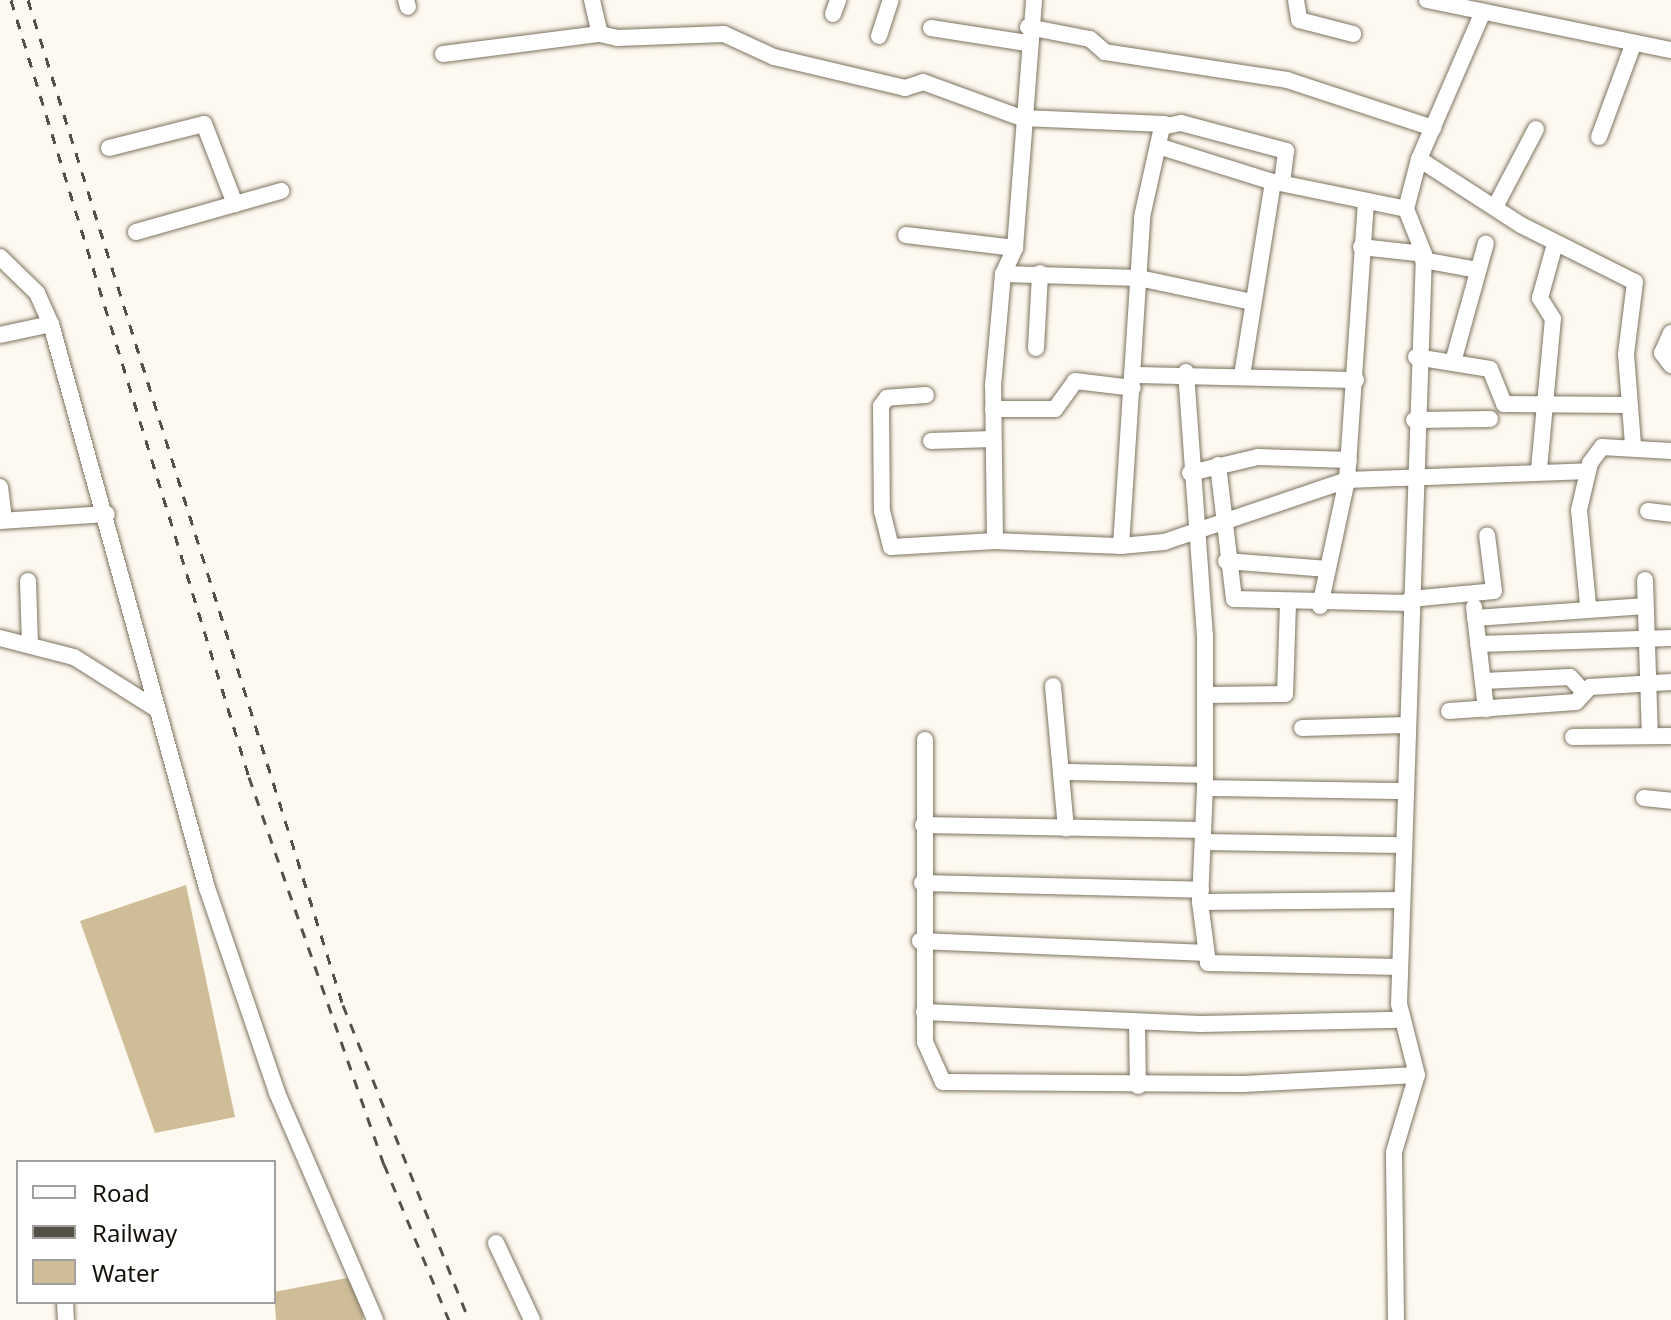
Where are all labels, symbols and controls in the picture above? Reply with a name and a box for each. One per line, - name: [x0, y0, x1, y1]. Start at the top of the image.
- legend: [16, 1160, 276, 1304]
- text: Road: [92, 1176, 150, 1209]
- text: Railway: [92, 1216, 177, 1249]
- text: Water: [92, 1256, 159, 1289]

